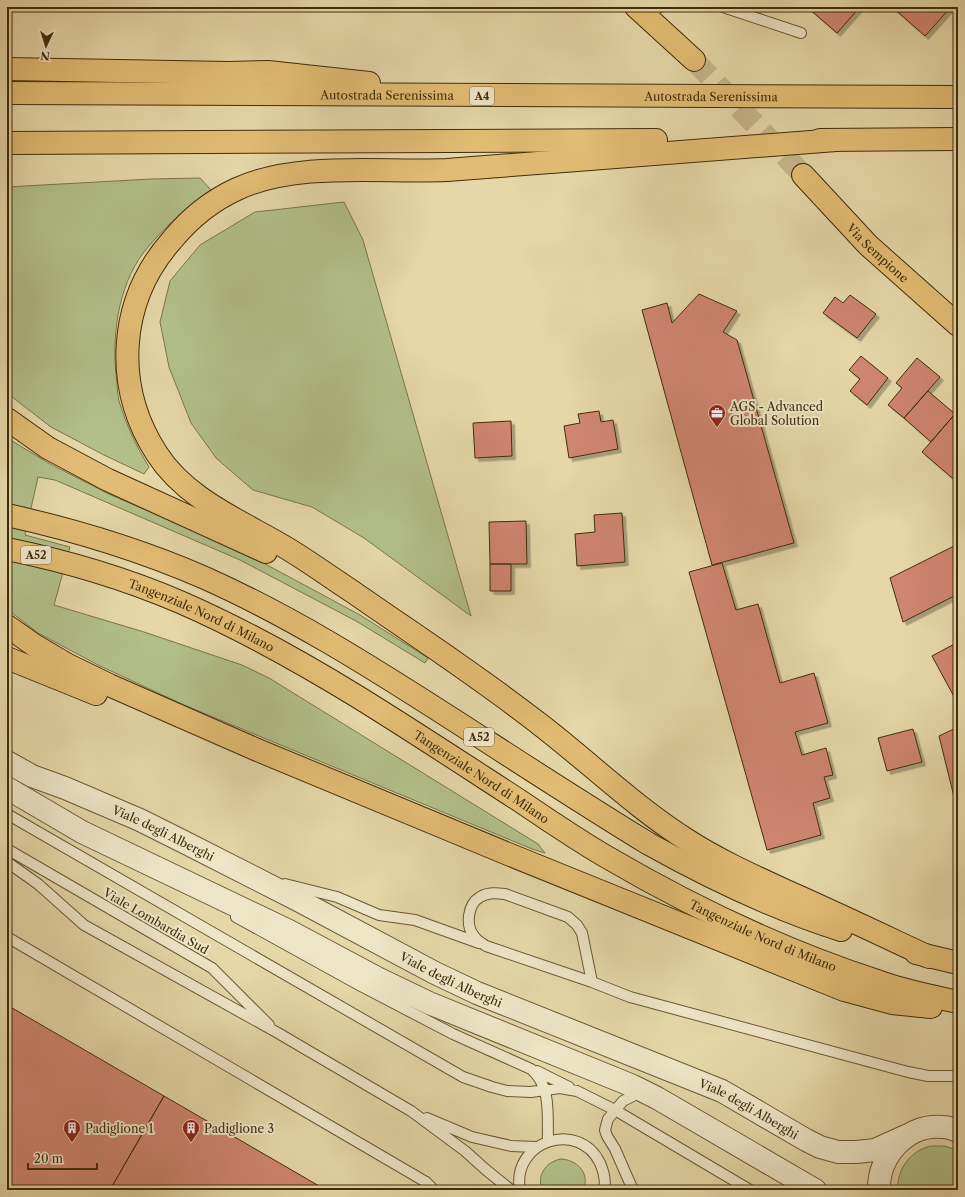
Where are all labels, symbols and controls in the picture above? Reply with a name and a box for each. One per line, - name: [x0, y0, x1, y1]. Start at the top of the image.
- north arrow: [26, 26, 66, 66]
- text: N: [40, 49, 51, 63]
- street label: Autostrada Serenissima: [319, 87, 454, 102]
- road number: A4: [470, 87, 494, 105]
- street label: Autostrada Serenissima: [643, 88, 778, 104]
- street label: Via Sempione: [843, 219, 912, 285]
- place label: AGS - Advanced Global Solution: [729, 399, 824, 428]
- office icon: AGS - Advanced Global Solution: [707, 403, 727, 428]
- road number: A52: [21, 546, 51, 564]
- street label: Tangenziale Nord di Milano: [126, 575, 277, 655]
- street label: Tangenziale Nord di Milano: [411, 727, 552, 826]
- road number: A52: [464, 728, 494, 746]
- street label: Viale degli Alberghi: [109, 801, 217, 864]
- street label: Viale Lombardia Sud: [100, 884, 212, 958]
- street label: Tangenziale Nord di Milano: [687, 896, 839, 974]
- street label: Viale degli Alberghi: [397, 948, 505, 1010]
- street label: Viale degli Alberghi: [696, 1075, 802, 1142]
- building icon: Padiglione 1: [62, 1118, 82, 1143]
- building icon: Padiglione 3: [181, 1118, 201, 1143]
- place label: Padiglione 1: [85, 1121, 153, 1136]
- place label: Padiglione 3: [204, 1121, 274, 1136]
- scale bar: [28, 1145, 97, 1171]
- text: 20 m: [34, 1151, 63, 1166]

